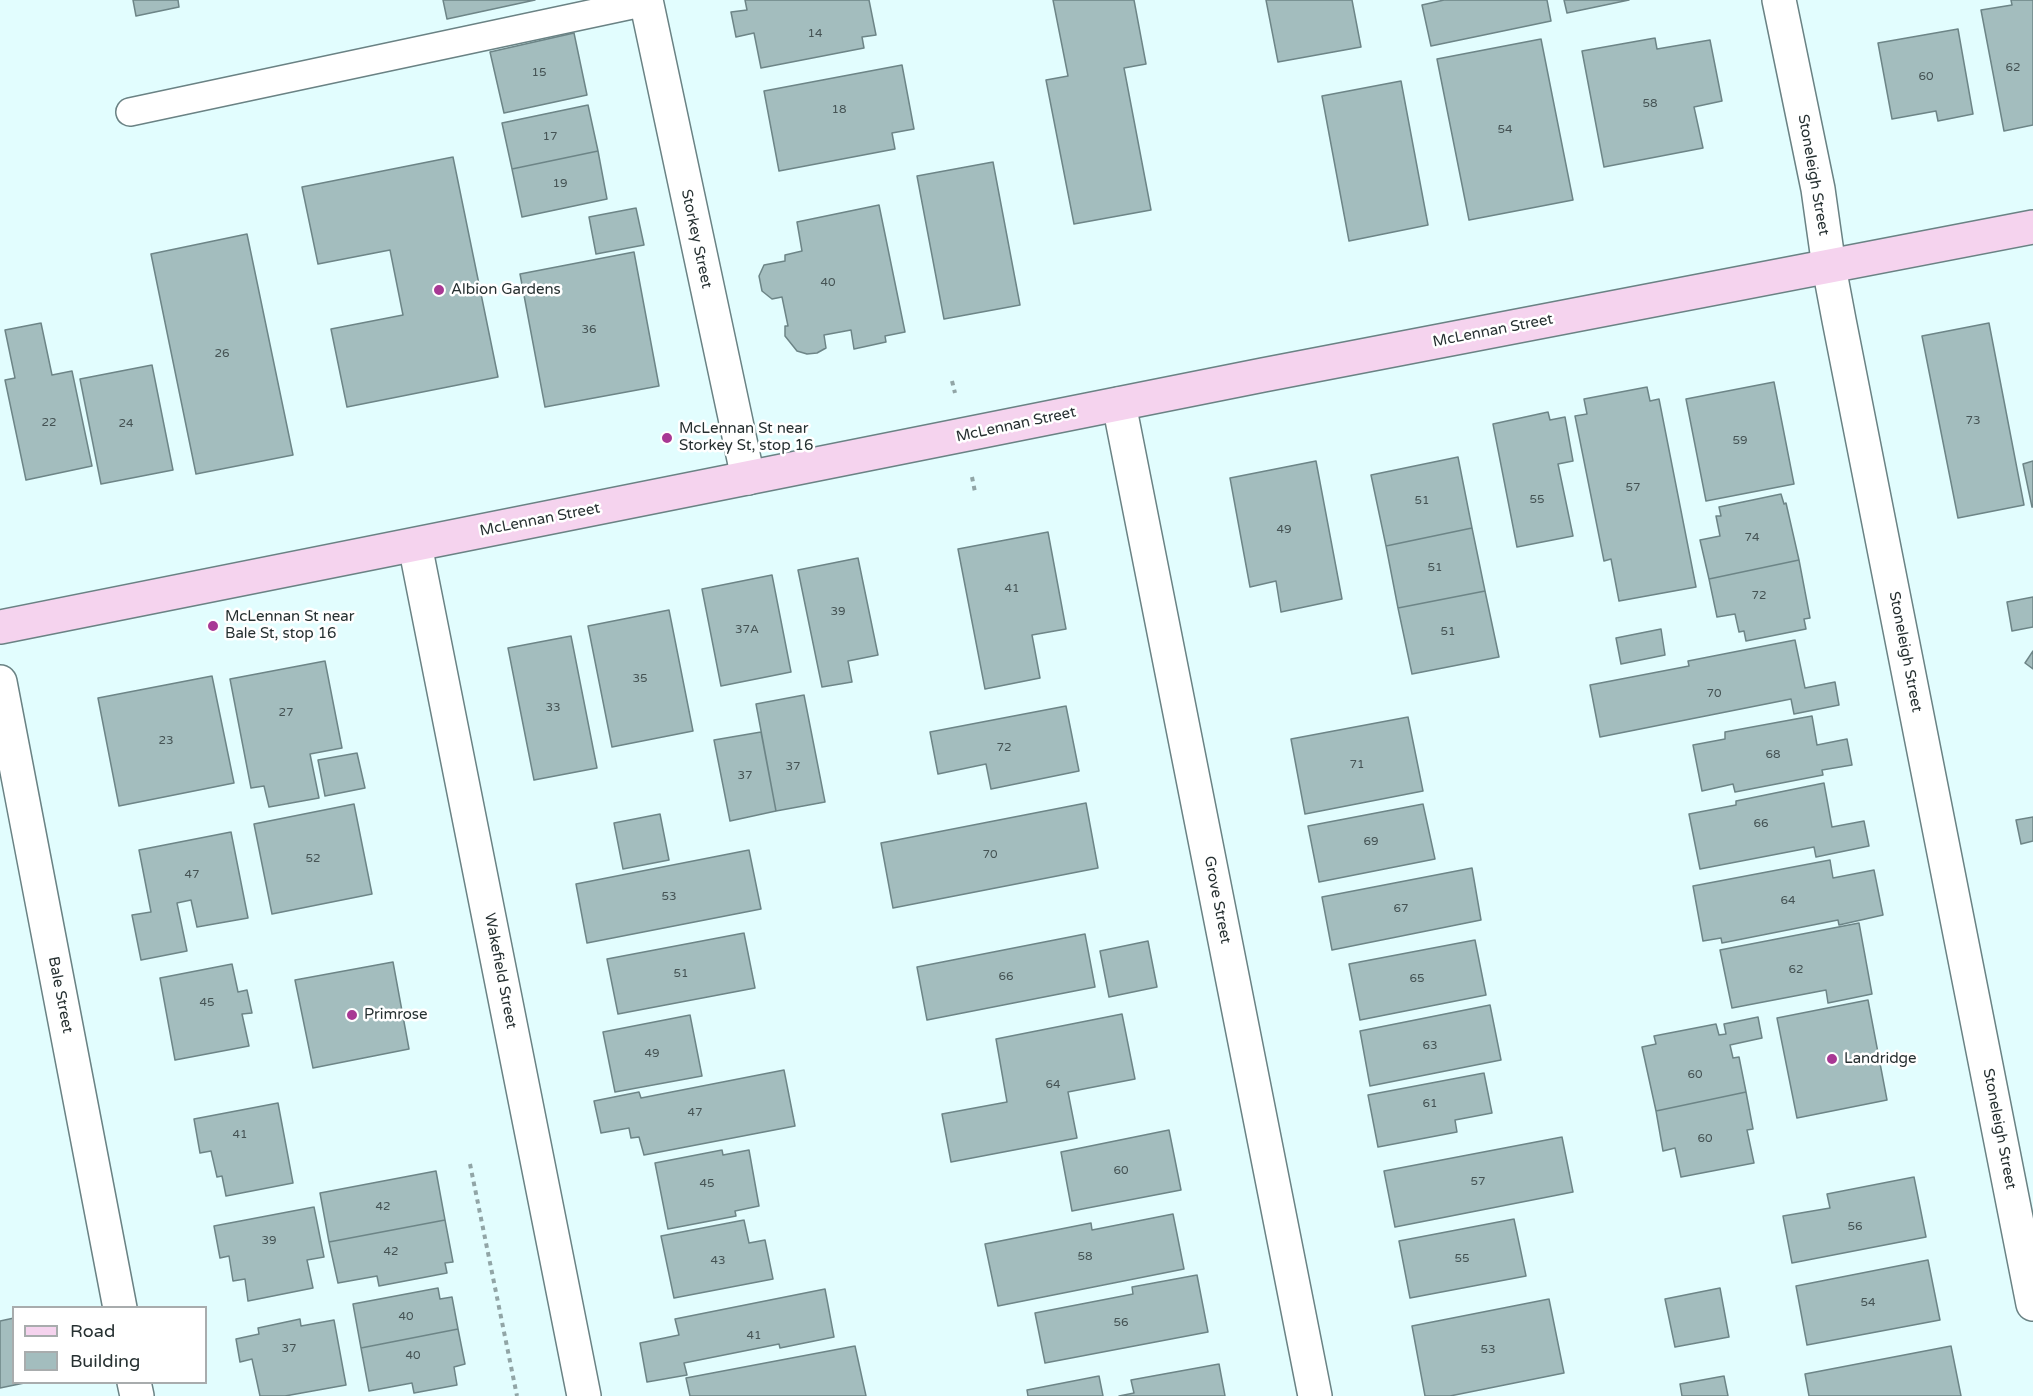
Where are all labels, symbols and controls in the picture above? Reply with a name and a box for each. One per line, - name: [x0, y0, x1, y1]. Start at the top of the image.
- house number: 14: [807, 27, 823, 41]
- house number: 62: [2005, 61, 2021, 75]
- house number: 15: [531, 66, 547, 80]
- house number: 60: [1918, 70, 1934, 84]
- house number: 58: [1642, 97, 1658, 111]
- house number: 18: [831, 103, 847, 117]
- street label: Stoneleigh Street: [1793, 113, 1833, 237]
- house number: 54: [1497, 123, 1513, 137]
- house number: 17: [542, 130, 558, 144]
- house number: 19: [552, 177, 568, 191]
- street label: Storkey Street: [677, 188, 715, 290]
- house number: 40: [820, 276, 836, 290]
- place label: Albion Gardens: [451, 281, 561, 299]
- marker: Albion Gardens: [432, 283, 446, 297]
- street label: McLennan Street: [1431, 311, 1555, 351]
- house number: 36: [581, 323, 597, 337]
- house number: 26: [214, 347, 230, 361]
- street label: McLennan Street: [954, 404, 1078, 446]
- house number: 73: [1965, 414, 1981, 428]
- house number: 22: [41, 416, 57, 430]
- house number: 24: [118, 417, 134, 431]
- place label: McLennan St near Storkey St, stop 16: [679, 420, 813, 455]
- marker: McLennan St near Storkey St, stop 16: [660, 431, 674, 445]
- house number: 59: [1732, 434, 1748, 448]
- house number: 57: [1625, 481, 1641, 495]
- house number: 55: [1529, 493, 1545, 507]
- house number: 51: [1414, 494, 1430, 508]
- street label: McLennan Street: [478, 500, 602, 540]
- house number: 49: [1276, 523, 1292, 537]
- house number: 74: [1744, 531, 1760, 545]
- house number: 51: [1427, 561, 1443, 575]
- house number: 41: [1004, 582, 1020, 596]
- house number: 72: [1751, 589, 1767, 603]
- street label: Stoneleigh Street: [1884, 590, 1926, 714]
- house number: 39: [830, 605, 846, 619]
- place label: McLennan St near Bale St, stop 16: [225, 608, 354, 643]
- marker: McLennan St near Bale St, stop 16: [206, 619, 220, 633]
- house number: 37A: [735, 623, 759, 637]
- house number: 51: [1440, 625, 1456, 639]
- house number: 35: [632, 672, 648, 686]
- house number: 70: [1706, 687, 1722, 701]
- house number: 33: [545, 701, 561, 715]
- house number: 27: [278, 706, 294, 720]
- house number: 23: [158, 734, 174, 748]
- house number: 72: [996, 741, 1012, 755]
- house number: 68: [1765, 748, 1781, 762]
- house number: 71: [1349, 758, 1365, 772]
- house number: 37: [785, 760, 801, 774]
- house number: 37: [737, 769, 753, 783]
- house number: 66: [1753, 817, 1769, 831]
- house number: 69: [1363, 835, 1379, 849]
- house number: 70: [982, 848, 998, 862]
- house number: 52: [305, 852, 321, 866]
- street label: Grove Street: [1200, 855, 1234, 945]
- house number: 47: [184, 868, 200, 882]
- house number: 53: [661, 890, 677, 904]
- house number: 64: [1780, 894, 1796, 908]
- house number: 67: [1393, 902, 1409, 916]
- street label: Wakefield Street: [480, 912, 520, 1030]
- street label: Bale Street: [44, 955, 76, 1035]
- house number: 62: [1788, 963, 1804, 977]
- house number: 51: [673, 967, 689, 981]
- house number: 66: [998, 970, 1014, 984]
- house number: 65: [1409, 972, 1425, 986]
- house number: 45: [199, 996, 215, 1010]
- place label: Primrose: [364, 1006, 428, 1024]
- marker: Primrose: [345, 1008, 359, 1022]
- house number: 63: [1422, 1039, 1438, 1053]
- house number: 49: [644, 1047, 660, 1061]
- place label: Landridge: [1844, 1050, 1917, 1068]
- marker: Landridge: [1825, 1052, 1839, 1066]
- street label: Stoneleigh Street: [1978, 1067, 2020, 1191]
- house number: 60: [1687, 1068, 1703, 1082]
- house number: 64: [1045, 1078, 1061, 1092]
- house number: 61: [1422, 1097, 1438, 1111]
- house number: 47: [687, 1106, 703, 1120]
- house number: 41: [232, 1128, 248, 1142]
- house number: 60: [1697, 1132, 1713, 1146]
- house number: 60: [1113, 1164, 1129, 1178]
- house number: 57: [1470, 1175, 1486, 1189]
- house number: 45: [699, 1177, 715, 1191]
- house number: 42: [375, 1200, 391, 1214]
- house number: 56: [1847, 1220, 1863, 1234]
- house number: 39: [261, 1234, 277, 1248]
- house number: 42: [383, 1245, 399, 1259]
- house number: 58: [1077, 1250, 1093, 1264]
- house number: 55: [1454, 1252, 1470, 1266]
- house number: 43: [710, 1254, 726, 1268]
- house number: 54: [1860, 1296, 1876, 1310]
- legend: [12, 1306, 207, 1384]
- house number: 40: [398, 1310, 414, 1324]
- house number: 56: [1113, 1316, 1129, 1330]
- text: Road: [70, 1320, 115, 1342]
- house number: 41: [746, 1329, 762, 1343]
- house number: 37: [281, 1342, 297, 1356]
- house number: 53: [1480, 1343, 1496, 1357]
- house number: 40: [405, 1349, 421, 1363]
- text: Building: [70, 1350, 140, 1372]

